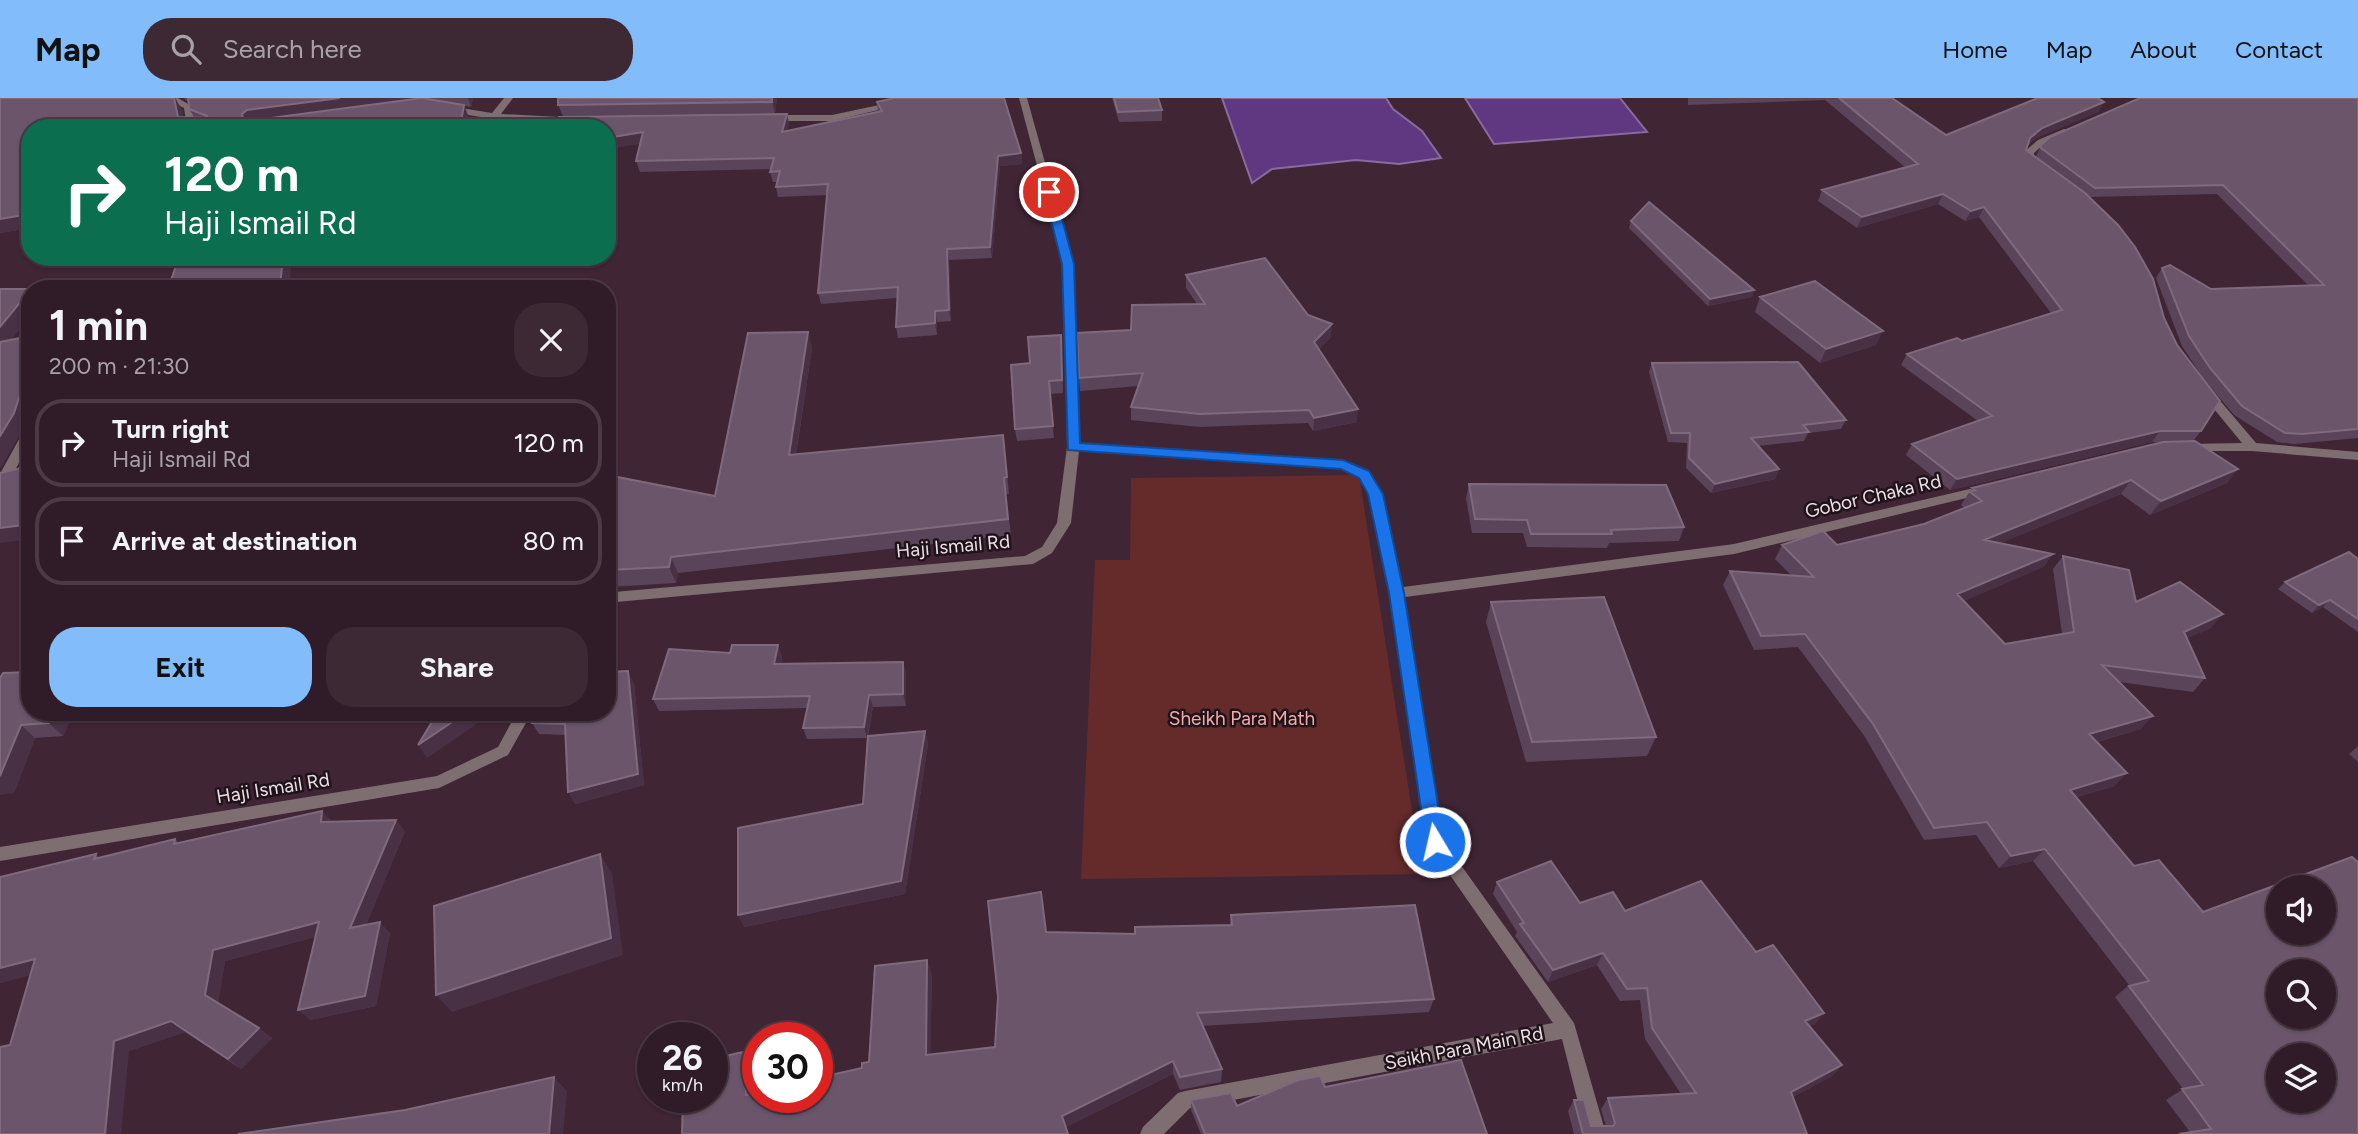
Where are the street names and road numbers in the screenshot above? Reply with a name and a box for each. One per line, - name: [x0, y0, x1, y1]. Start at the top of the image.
- street label: Gobor Chaka Rd: [1803, 469, 1943, 523]
- street label: Haji Ismail Rd: [895, 530, 1011, 562]
- street label: Haji Ismail Rd: [215, 768, 331, 808]
- street label: Seikh Para Main Rd: [1383, 1021, 1545, 1075]

